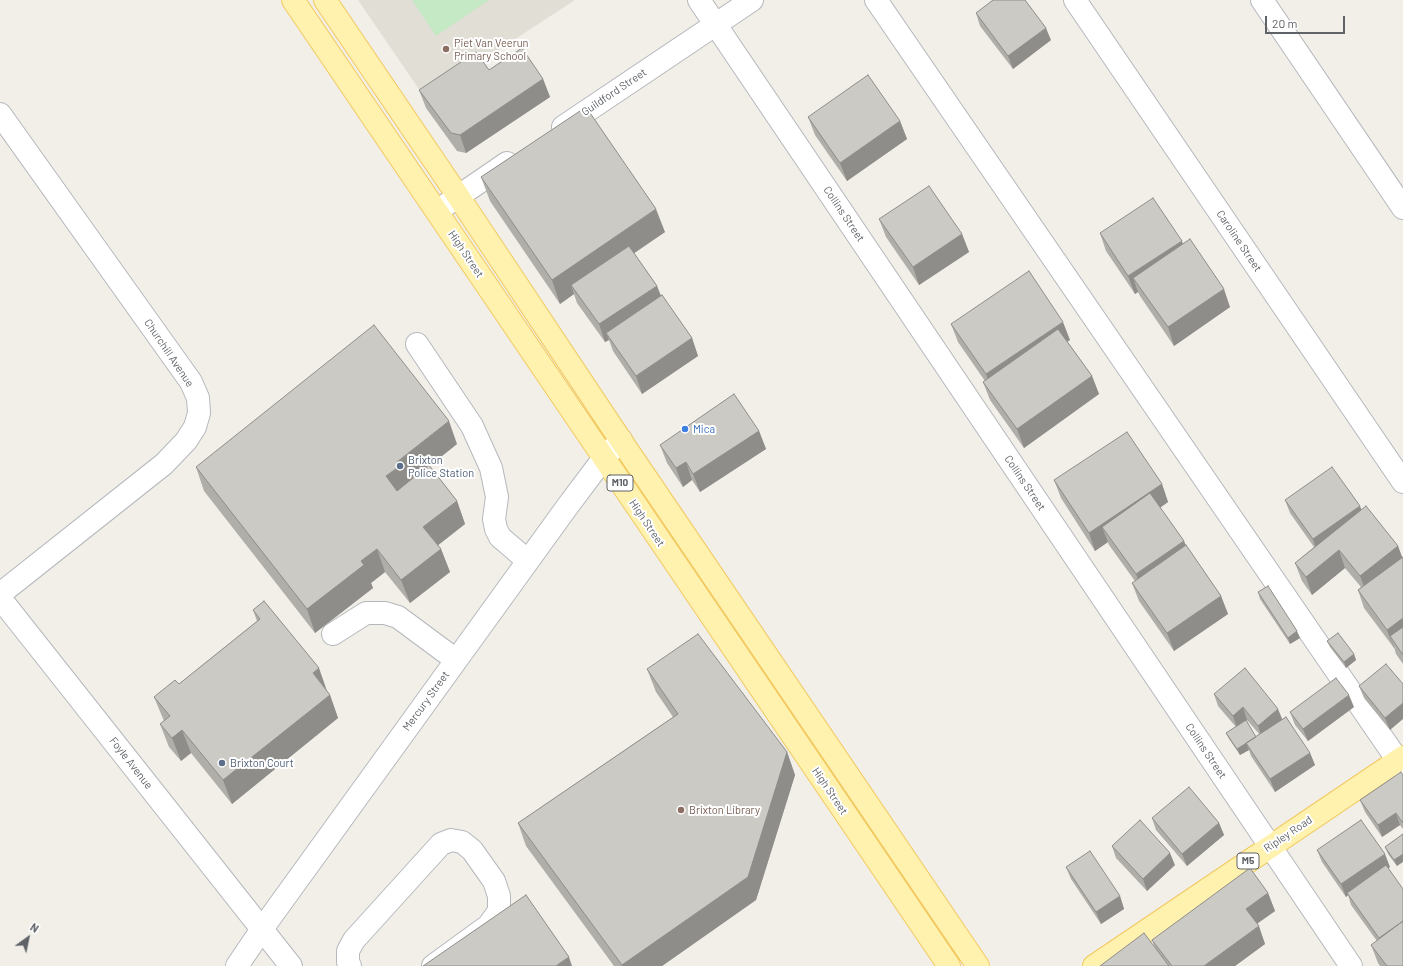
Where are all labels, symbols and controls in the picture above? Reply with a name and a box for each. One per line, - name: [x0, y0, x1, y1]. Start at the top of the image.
- scale bar: [1267, 8, 1347, 34]
- text: 20 m: [1272, 16, 1298, 30]
- place label: Piet Van Veerun Primary School: [454, 36, 529, 62]
- marker: Piet Van Veerun Primary School: [441, 44, 451, 54]
- street label: Guildford Street: [579, 65, 649, 119]
- street label: Collins Street: [821, 184, 867, 244]
- street label: Caroline Street: [1214, 208, 1264, 274]
- street label: High Street: [445, 228, 487, 280]
- street label: Churchill Avenue: [141, 317, 197, 389]
- place label: Mica: [693, 422, 715, 436]
- marker: Mica: [680, 424, 690, 434]
- place label: Brixton Police Station: [408, 453, 474, 479]
- street label: Collins Street: [1002, 453, 1048, 513]
- marker: Brixton Police Station: [395, 461, 405, 471]
- road number: M10: [607, 475, 633, 491]
- street label: High Street: [626, 497, 668, 549]
- street label: Mercury Street: [400, 668, 452, 734]
- street label: Collins Street: [1183, 721, 1229, 781]
- street label: Foyle Avenue: [107, 734, 155, 792]
- place label: Brixton Court: [230, 756, 294, 770]
- marker: Brixton Court: [217, 758, 227, 768]
- street label: High Street: [809, 765, 851, 817]
- place label: Brixton Library: [689, 803, 760, 817]
- marker: Brixton Library: [676, 805, 686, 815]
- street label: Ripley Road: [1261, 813, 1315, 855]
- road number: M5: [1237, 853, 1259, 869]
- north arrow: [8, 918, 48, 958]
- text: N: [28, 920, 41, 935]

